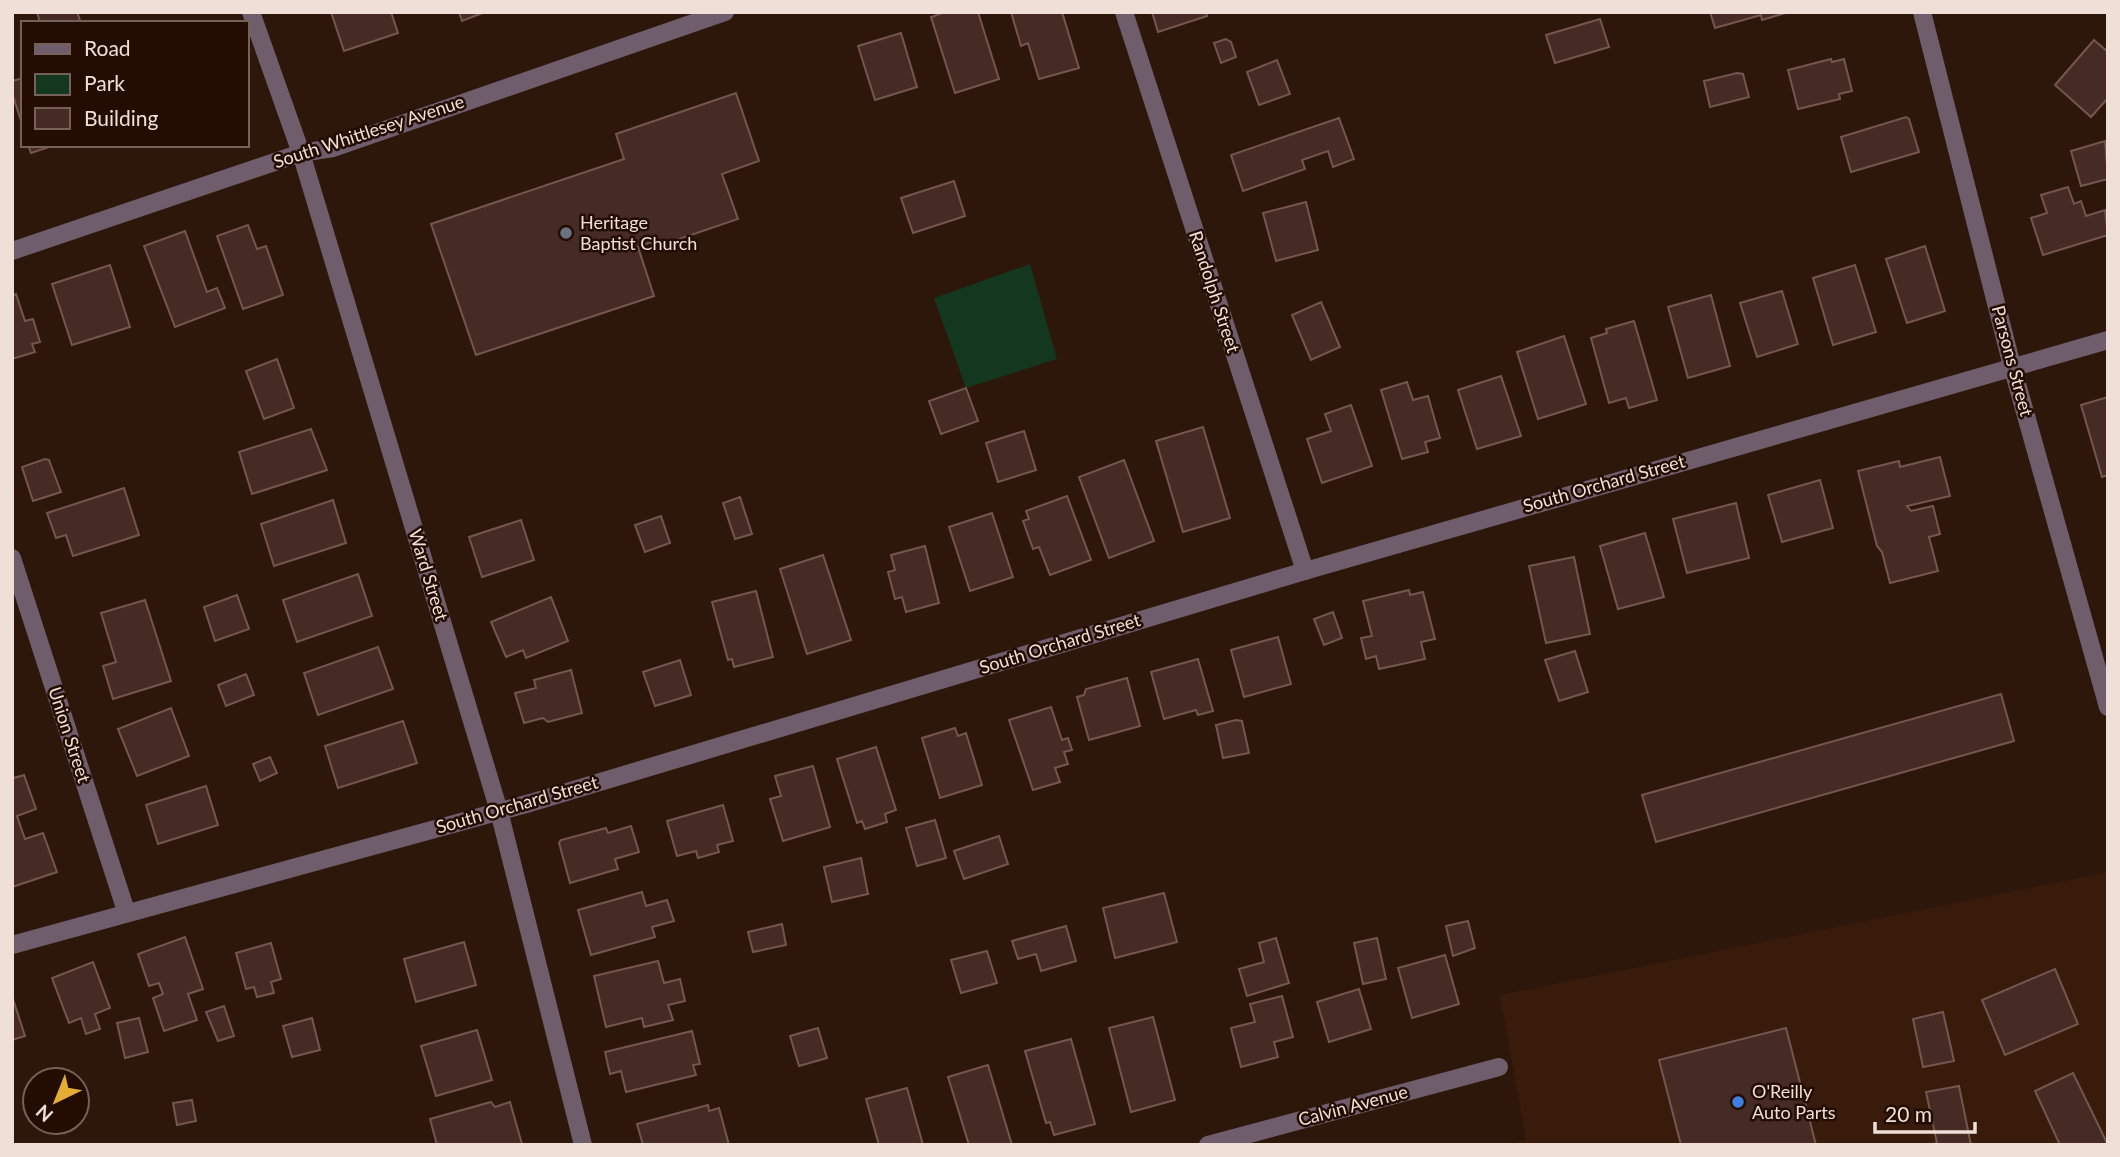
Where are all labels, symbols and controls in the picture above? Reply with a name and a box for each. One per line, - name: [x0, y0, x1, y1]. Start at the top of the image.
- legend: [21, 21, 248, 147]
- text: Road: [84, 35, 131, 60]
- text: Park: [84, 70, 125, 95]
- street label: South Whittlesey Avenue: [271, 90, 467, 172]
- text: Building: [84, 105, 159, 130]
- place label: Heritage Baptist Church: [580, 211, 697, 254]
- marker: Heritage Baptist Church: [558, 225, 574, 241]
- street label: Randolph Street: [1185, 228, 1245, 356]
- street label: Parsons Street: [1988, 303, 2038, 419]
- street label: South Orchard Street: [1520, 449, 1688, 517]
- street label: Ward Street: [405, 526, 454, 624]
- street label: South Orchard Street: [976, 608, 1143, 678]
- street label: Union Street: [44, 684, 96, 786]
- street label: South Orchard Street: [433, 770, 601, 838]
- north arrow: [21, 1066, 91, 1136]
- street label: Calvin Avenue: [1296, 1080, 1410, 1130]
- place label: O'Reilly Auto Parts: [1752, 1080, 1836, 1123]
- scale bar: [1875, 1090, 1975, 1134]
- marker: O'Reilly Auto Parts: [1730, 1094, 1746, 1110]
- text: N: [31, 1100, 57, 1127]
- text: 20 m: [1885, 1101, 1932, 1126]

